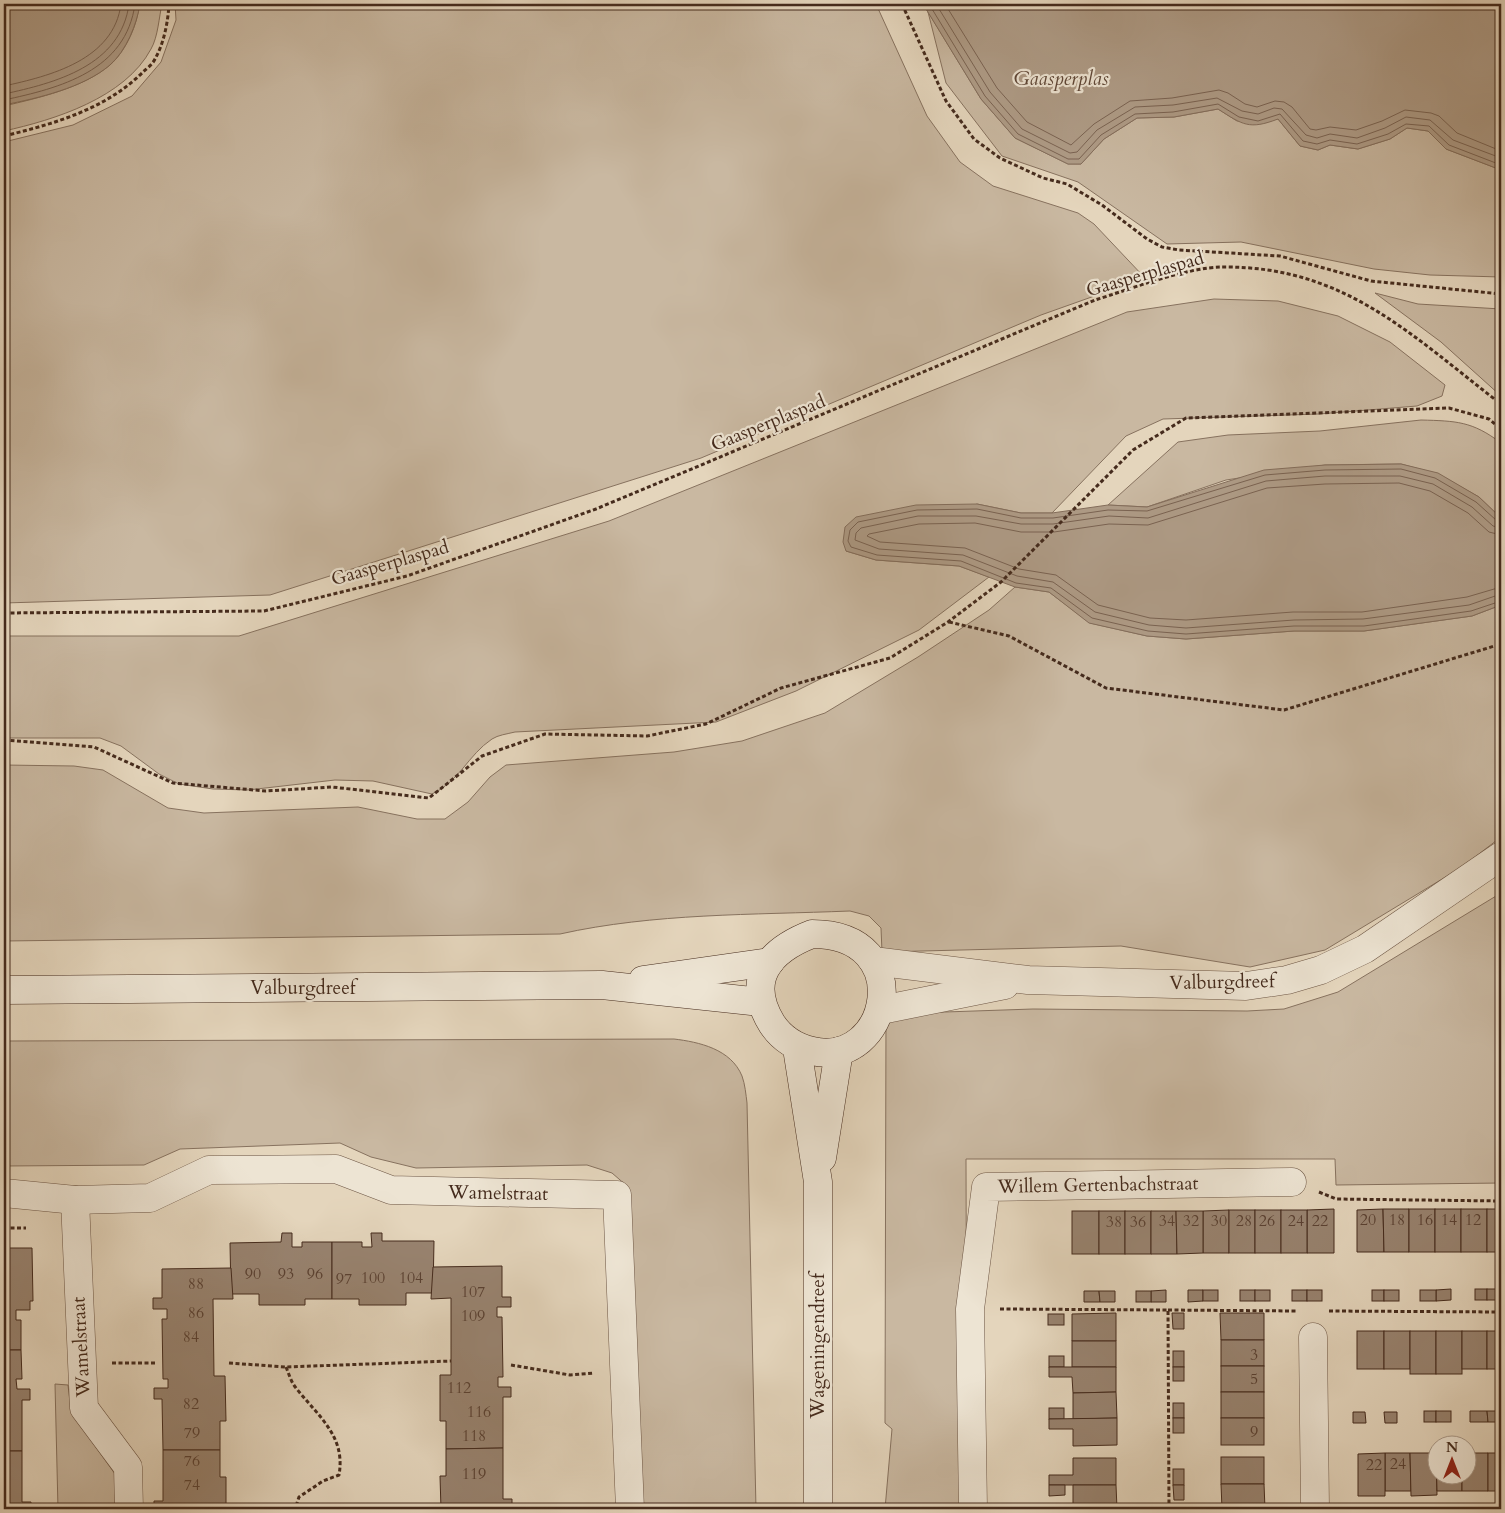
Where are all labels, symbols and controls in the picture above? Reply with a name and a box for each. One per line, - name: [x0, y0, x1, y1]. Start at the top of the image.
- water label: Gaasperplas: [1014, 65, 1109, 92]
- street label: Gaasperplaspad: [1083, 245, 1207, 303]
- street label: Gaasperplaspad: [707, 388, 829, 458]
- street label: Gaasperplaspad: [328, 534, 452, 592]
- street label: Valburgdreef: [1169, 968, 1278, 996]
- street label: Valburgdreef: [250, 975, 359, 1001]
- street label: Willem Gertenbachstraat: [996, 1170, 1199, 1200]
- street label: Wamelstraat: [447, 1179, 548, 1207]
- house number: 20: [1360, 1209, 1376, 1231]
- house number: 18: [1389, 1209, 1405, 1231]
- house number: 16: [1417, 1209, 1433, 1231]
- house number: 14: [1441, 1209, 1457, 1231]
- house number: 12: [1465, 1209, 1481, 1231]
- house number: 34: [1159, 1210, 1175, 1232]
- house number: 32: [1183, 1210, 1199, 1232]
- house number: 30: [1211, 1210, 1227, 1232]
- house number: 28: [1236, 1210, 1252, 1232]
- house number: 26: [1259, 1210, 1275, 1232]
- house number: 24: [1288, 1210, 1304, 1232]
- house number: 22: [1312, 1210, 1328, 1232]
- house number: 38: [1106, 1211, 1122, 1233]
- house number: 36: [1130, 1211, 1146, 1233]
- house number: 90: [245, 1263, 261, 1285]
- house number: 93: [278, 1263, 294, 1285]
- house number: 96: [307, 1263, 323, 1285]
- house number: 100: [361, 1267, 385, 1289]
- house number: 104: [399, 1267, 423, 1289]
- house number: 97: [336, 1268, 352, 1290]
- street label: Wageningendreef: [805, 1270, 831, 1420]
- house number: 88: [188, 1273, 204, 1295]
- house number: 107: [461, 1281, 485, 1303]
- street label: Wamelstraat: [65, 1296, 97, 1399]
- house number: 86: [188, 1302, 204, 1324]
- house number: 109: [461, 1305, 485, 1327]
- house number: 84: [183, 1326, 199, 1348]
- house number: 3: [1250, 1344, 1258, 1366]
- house number: 5: [1250, 1368, 1258, 1390]
- house number: 112: [447, 1377, 471, 1399]
- house number: 82: [183, 1393, 199, 1415]
- house number: 116: [467, 1401, 491, 1423]
- house number: 9: [1250, 1421, 1258, 1443]
- house number: 79: [184, 1422, 200, 1444]
- house number: 118: [462, 1425, 486, 1447]
- north arrow: [1428, 1436, 1478, 1486]
- text: N: [1446, 1438, 1458, 1457]
- house number: 76: [184, 1450, 200, 1472]
- house number: 24: [1390, 1453, 1406, 1475]
- house number: 22: [1366, 1454, 1382, 1476]
- house number: 119: [462, 1463, 486, 1485]
- house number: 74: [184, 1474, 200, 1496]

